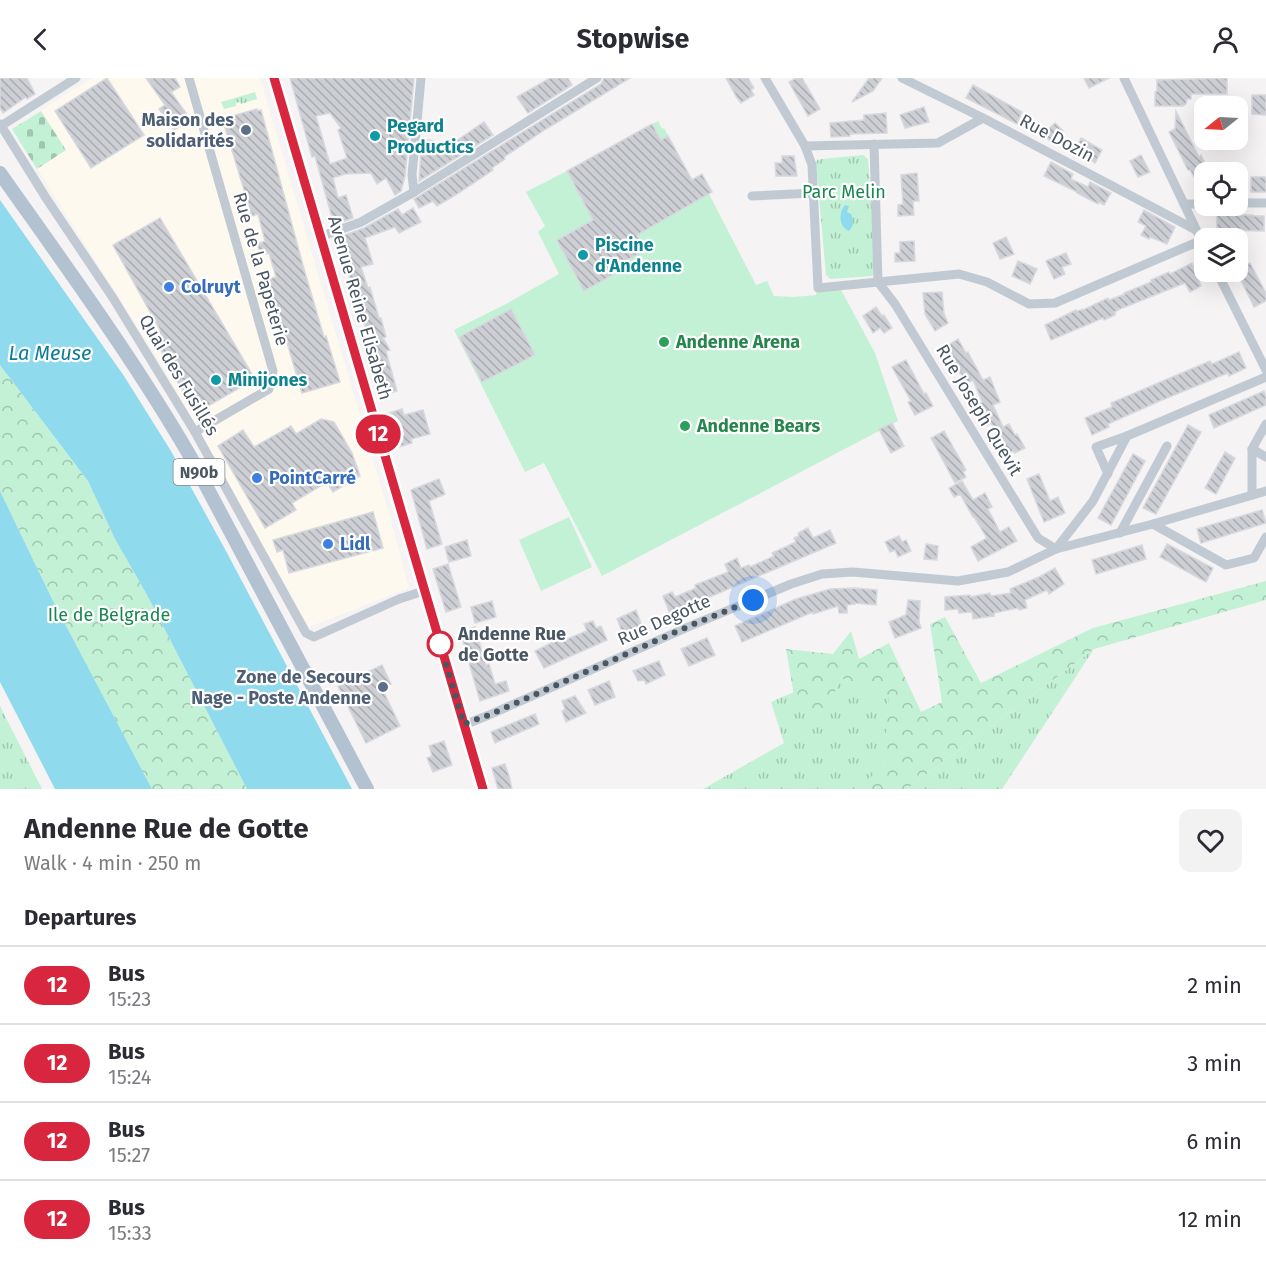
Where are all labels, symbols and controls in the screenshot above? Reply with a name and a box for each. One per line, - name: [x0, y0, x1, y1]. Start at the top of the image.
- icon: back: [24, 23, 57, 56]
- text: Stopwise: [576, 23, 690, 55]
- icon: person: [1209, 23, 1242, 56]
- north arrow: [1194, 96, 1248, 150]
- map controls: [1194, 96, 1248, 282]
- place label: Maison des solidarités: [142, 109, 234, 152]
- street label: Rue Dozin: [1016, 109, 1098, 167]
- place label: Pegard Productics: [387, 115, 474, 158]
- marker: Maison des solidarités: [239, 123, 253, 137]
- marker: Pegard Productics: [368, 129, 382, 143]
- button: locate: [1194, 162, 1248, 216]
- park label: Parc Melin: [802, 181, 886, 203]
- street label: Rue de la Papeterie: [229, 190, 293, 348]
- street label: Avenue Reine Elisabeth: [323, 213, 397, 403]
- button: layers: [1194, 228, 1248, 282]
- place label: Piscine d'Andenne: [595, 234, 682, 277]
- marker: Piscine d'Andenne: [576, 248, 590, 262]
- place label: Colruyt: [181, 276, 242, 298]
- marker: Colruyt: [162, 280, 176, 294]
- street label: Quai des Fusillés: [134, 311, 224, 439]
- place label: Andenne Arena: [675, 331, 800, 353]
- marker: Andenne Arena: [657, 335, 671, 349]
- street label: Rue Joseph Quevit: [931, 340, 1027, 480]
- water label: La Meuse: [9, 341, 91, 365]
- place label: Minijones: [228, 369, 308, 391]
- marker: Minijones: [209, 373, 223, 387]
- line badge: 12: [351, 414, 405, 454]
- place label: Andenne Bears: [696, 415, 820, 437]
- marker: Andenne Bears: [678, 419, 692, 433]
- text: 12: [368, 421, 388, 447]
- road number: N90b: [174, 459, 224, 485]
- place label: PointCarré: [269, 467, 356, 489]
- marker: PointCarré: [250, 471, 264, 485]
- place label: Lidl: [340, 533, 371, 555]
- marker: Lidl: [321, 537, 335, 551]
- your location: [738, 585, 768, 615]
- street label: Rue Degotte: [614, 590, 714, 650]
- park label: Ile de Belgrade: [48, 604, 170, 626]
- place label: Andenne Rue de Gotte: [457, 623, 566, 666]
- marker: Andenne Rue de Gotte: [427, 631, 453, 657]
- place label: Zone de Secours Nage - Poste Andenne: [191, 666, 371, 709]
- marker: Zone de Secours Nage - Poste Andenne: [376, 680, 390, 694]
- button: heart: [1179, 809, 1242, 872]
- text: Andenne Rue de Gotte: [24, 812, 309, 845]
- text: Walk · 4 min · 250 m: [24, 851, 201, 875]
- text: Departures: [24, 904, 136, 931]
- text: Bus: [108, 960, 145, 987]
- text: 12: [47, 972, 67, 998]
- text: 2 min: [1187, 972, 1242, 999]
- text: 15:23: [108, 987, 151, 1011]
- text: Bus: [108, 1038, 145, 1065]
- text: 12: [47, 1050, 67, 1076]
- text: 3 min: [1187, 1050, 1242, 1077]
- text: 15:24: [108, 1065, 151, 1089]
- text: Bus: [108, 1116, 145, 1143]
- text: 12: [47, 1128, 67, 1154]
- text: 6 min: [1186, 1128, 1242, 1155]
- text: 15:27: [108, 1143, 150, 1167]
- text: Bus: [108, 1194, 145, 1221]
- text: 12: [47, 1206, 67, 1232]
- text: 12 min: [1178, 1206, 1242, 1233]
- text: 15:33: [108, 1221, 152, 1245]

